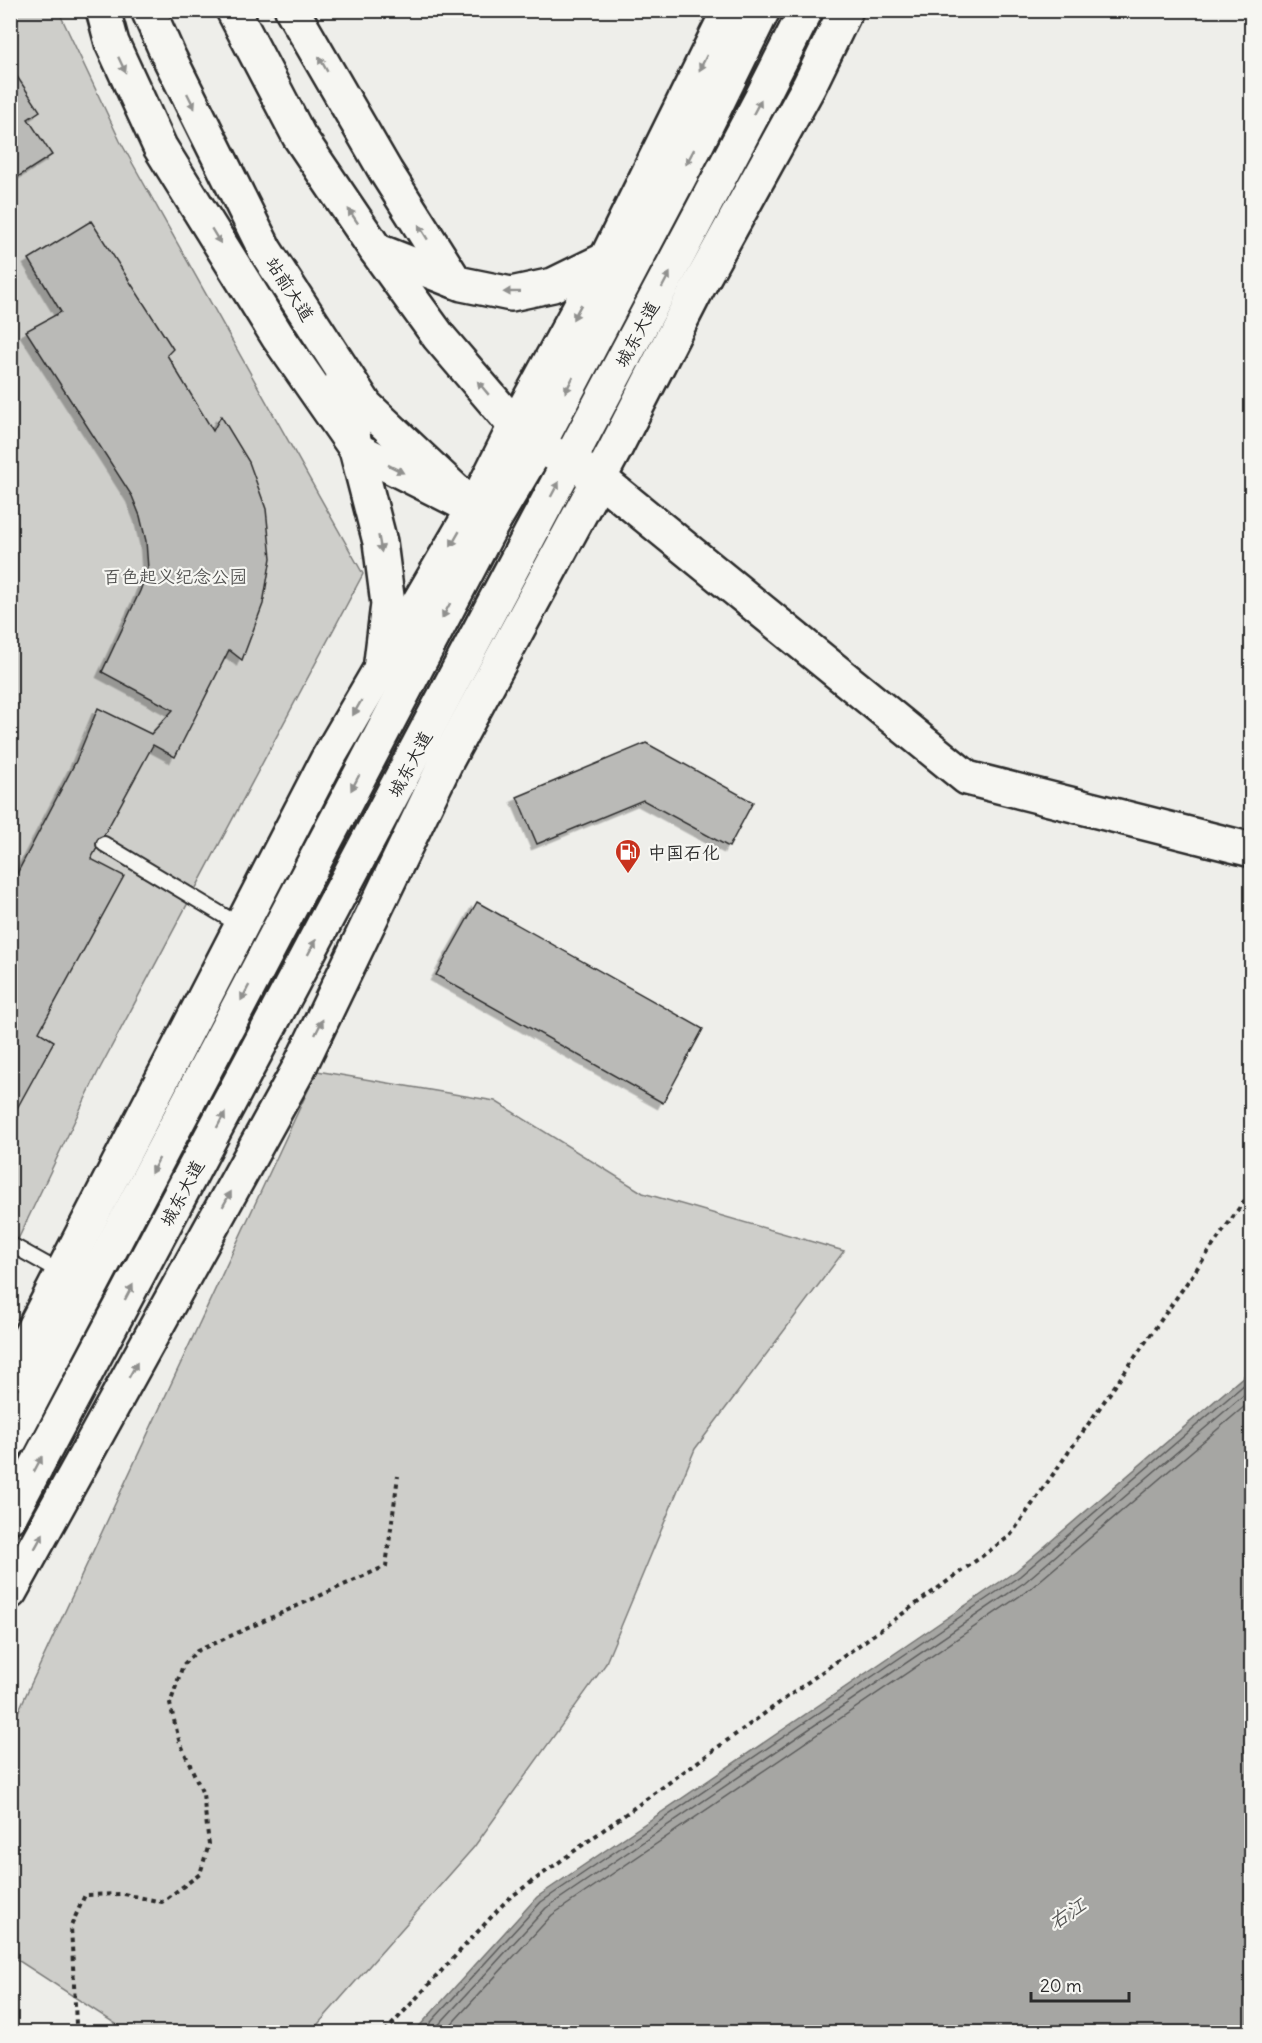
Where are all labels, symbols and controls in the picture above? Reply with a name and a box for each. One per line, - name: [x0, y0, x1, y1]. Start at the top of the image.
- one-way arrow: [698, 55, 708, 72]
- one-way arrow: [318, 56, 329, 72]
- one-way arrow: [118, 57, 127, 74]
- one-way arrow: [187, 93, 196, 110]
- one-way arrow: [752, 99, 762, 116]
- one-way arrow: [685, 148, 695, 165]
- one-way arrow: [348, 208, 359, 224]
- one-way arrow: [418, 223, 429, 240]
- one-way arrow: [211, 228, 222, 244]
- street label: 站前大道: [261, 253, 319, 325]
- one-way arrow: [661, 271, 671, 288]
- one-way arrow: [502, 287, 521, 296]
- street label: 城东大道: [610, 297, 664, 371]
- one-way arrow: [572, 304, 582, 321]
- one-way arrow: [564, 376, 574, 393]
- one-way arrow: [477, 381, 490, 396]
- one-way arrow: [388, 464, 405, 474]
- one-way arrow: [550, 480, 560, 497]
- one-way arrow: [450, 531, 461, 547]
- one-way arrow: [376, 535, 385, 554]
- park label: 百色起义纪念公园: [103, 565, 247, 588]
- one-way arrow: [442, 602, 452, 620]
- one-way arrow: [352, 700, 363, 716]
- street label: 城东大道: [383, 727, 437, 801]
- one-way arrow: [350, 775, 360, 792]
- fuel station icon: 中国石化: [613, 837, 643, 875]
- place label: 中国石化: [648, 841, 720, 864]
- one-way arrow: [308, 939, 317, 956]
- one-way arrow: [240, 985, 250, 1002]
- one-way arrow: [313, 1018, 323, 1036]
- one-way arrow: [216, 1111, 226, 1128]
- street label: 城东大道: [155, 1156, 209, 1230]
- one-way arrow: [150, 1157, 160, 1175]
- one-way arrow: [222, 1190, 232, 1207]
- one-way arrow: [125, 1283, 134, 1300]
- one-way arrow: [128, 1361, 138, 1378]
- one-way arrow: [33, 1455, 43, 1472]
- one-way arrow: [34, 1532, 44, 1549]
- water label: 右江: [1043, 1891, 1091, 1934]
- scale bar: [1031, 1965, 1128, 2003]
- text: 20 m: [1040, 1974, 1082, 1997]

